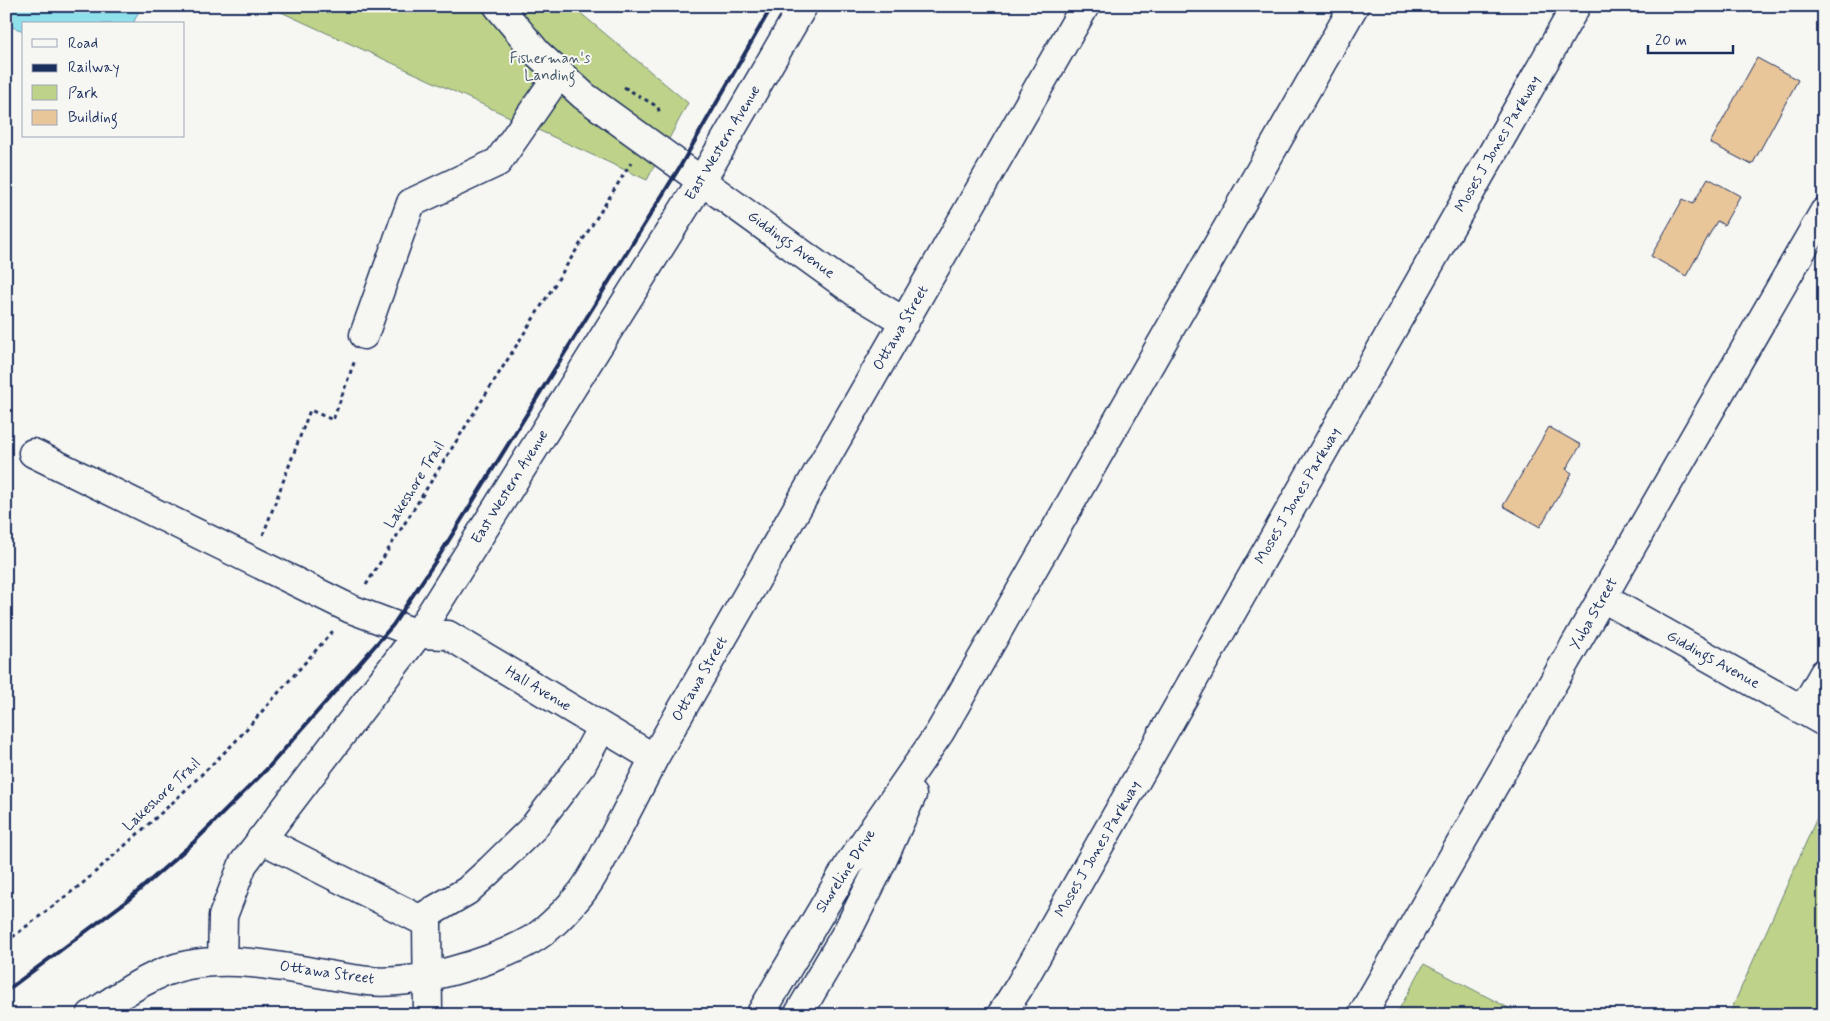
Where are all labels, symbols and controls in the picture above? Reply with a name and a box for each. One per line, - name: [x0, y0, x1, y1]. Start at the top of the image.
- legend: [22, 22, 185, 138]
- scale bar: [1648, 22, 1732, 54]
- text: 20 m: [1655, 31, 1687, 51]
- text: Road: [68, 34, 98, 54]
- park label: Fisherman's Landing: [510, 49, 591, 87]
- text: Railway: [68, 58, 120, 78]
- street label: Moses J Jones Parkway: [1451, 72, 1545, 216]
- street label: East Western Avenue: [681, 82, 765, 204]
- text: Park: [68, 84, 98, 104]
- text: Building: [68, 108, 118, 129]
- street label: Giddings Avenue: [743, 206, 839, 284]
- street label: Ottawa Street: [869, 281, 934, 374]
- street label: Moses J Jones Parkway: [1251, 424, 1345, 568]
- street label: East Western Avenue: [467, 426, 553, 548]
- street label: Lakeshore Trail: [380, 438, 450, 532]
- street label: Yuba Street: [1565, 574, 1623, 654]
- street label: Giddings Avenue: [1662, 626, 1763, 695]
- street label: Ottawa Street: [668, 632, 733, 725]
- street label: Hall Avenue: [501, 662, 575, 717]
- street label: Lakeshore Trail: [119, 754, 205, 836]
- street label: Moses J Jones Parkway: [1051, 777, 1145, 921]
- street label: Shoreline Drive: [811, 825, 881, 917]
- street label: Ottawa Street: [279, 956, 376, 990]

